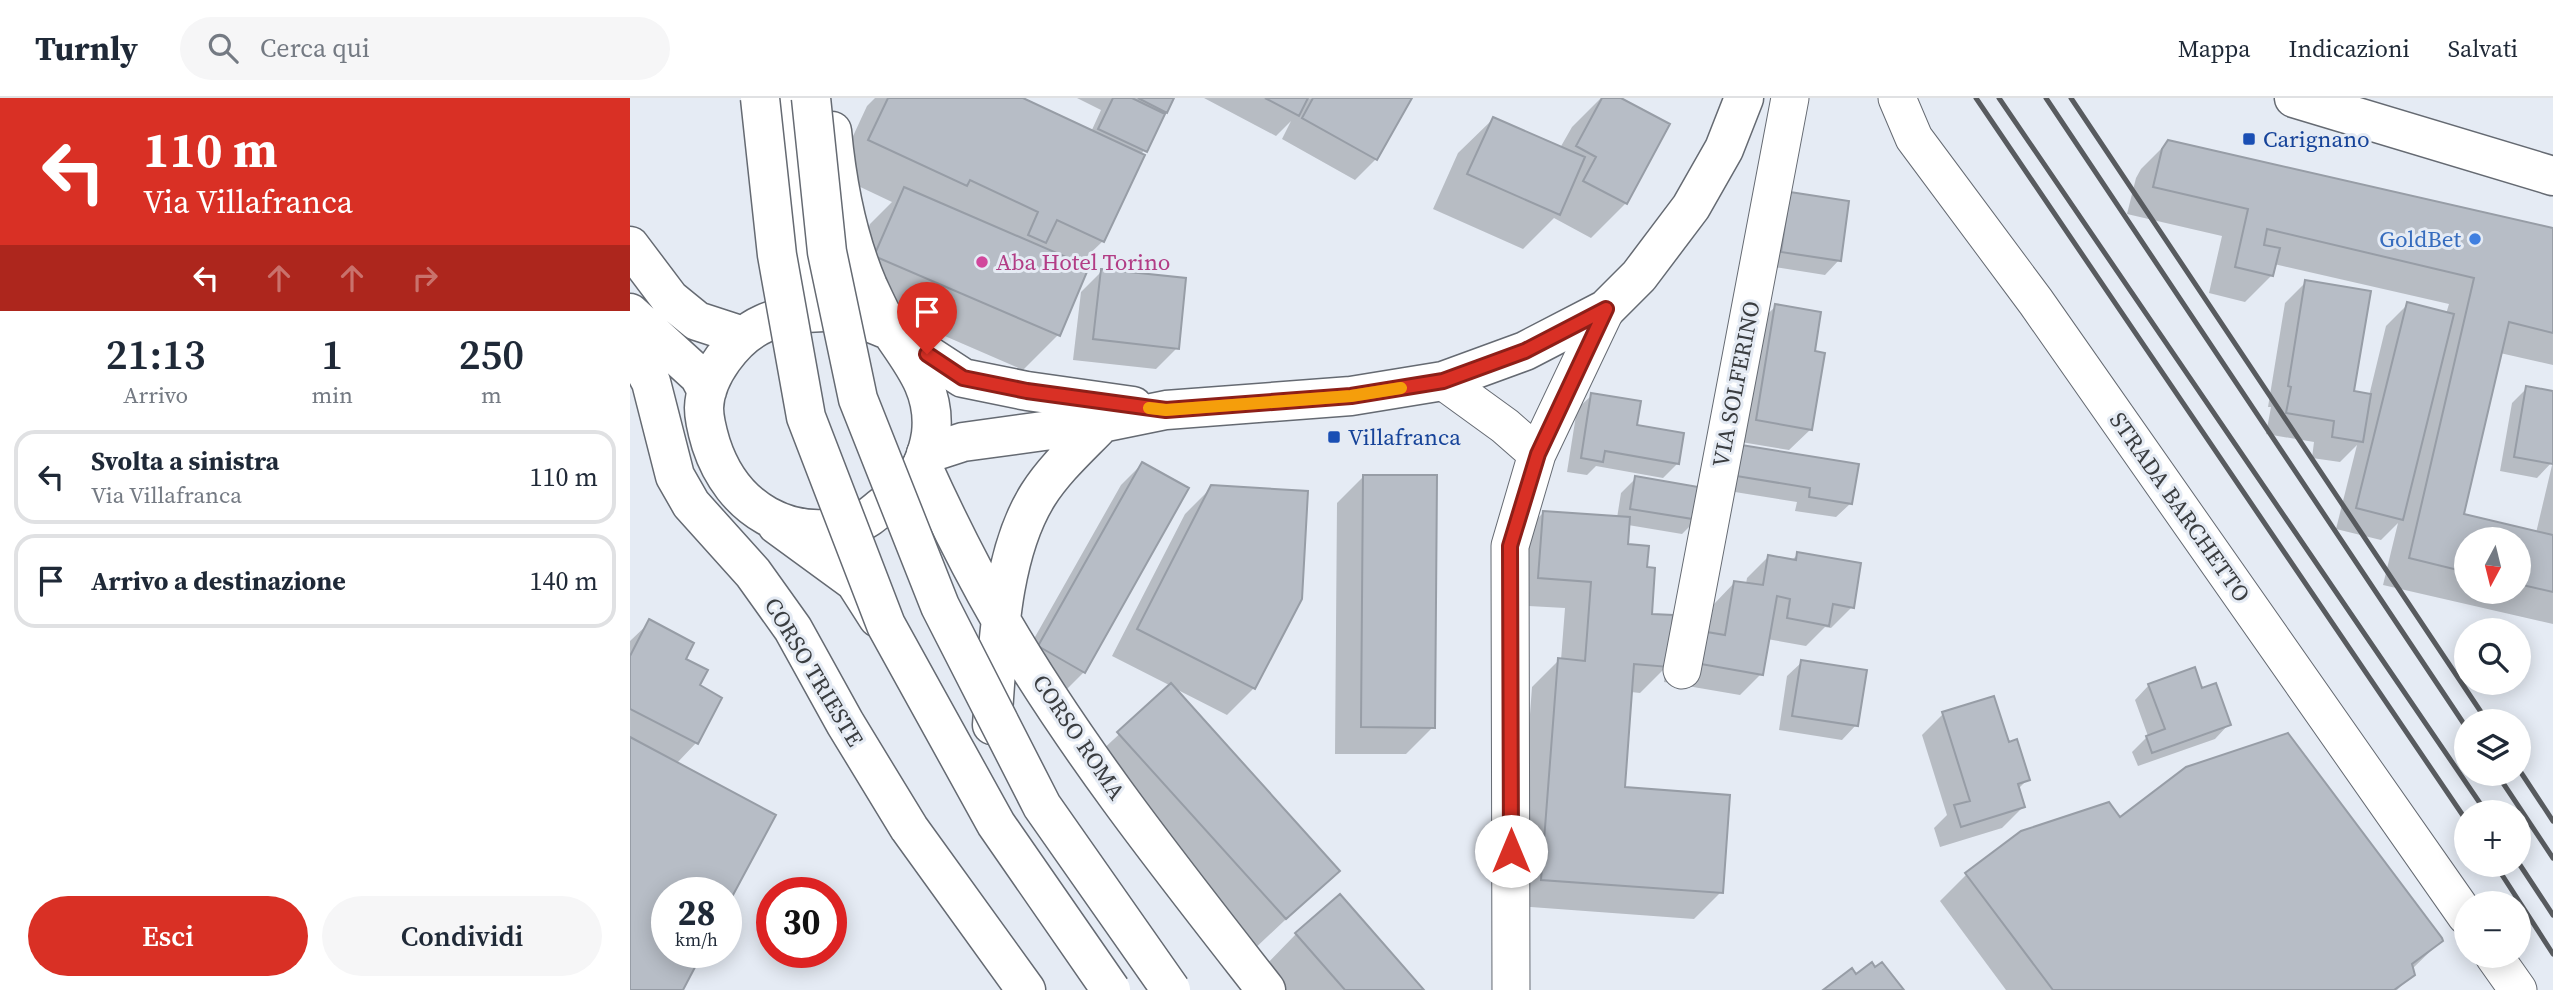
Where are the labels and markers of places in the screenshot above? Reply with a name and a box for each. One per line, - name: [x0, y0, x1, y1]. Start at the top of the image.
- place label: Carignano: [2263, 123, 2370, 155]
- marker: Carignano: [2241, 131, 2257, 147]
- place label: GoldBet: [2379, 223, 2462, 255]
- marker: GoldBet: [2467, 231, 2483, 247]
- place label: Aba Hotel Torino: [996, 246, 1170, 278]
- marker: Aba Hotel Torino: [974, 254, 990, 270]
- pin: [897, 282, 957, 354]
- place label: Villafranca: [1348, 421, 1461, 453]
- marker: Villafranca: [1326, 429, 1342, 445]

